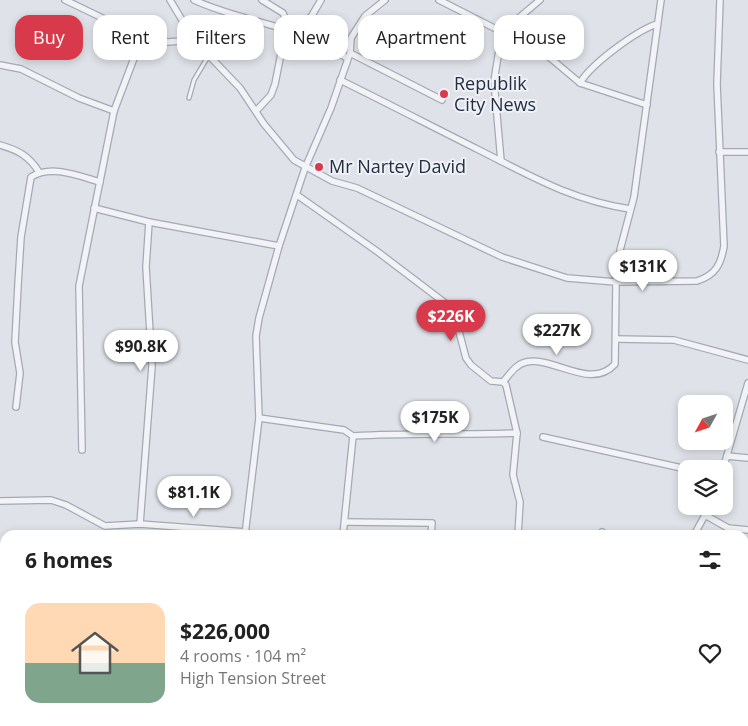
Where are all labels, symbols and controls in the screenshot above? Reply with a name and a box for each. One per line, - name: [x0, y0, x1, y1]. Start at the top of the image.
- chip: Buy: [15, 15, 83, 60]
- chip: Rent: [93, 15, 167, 60]
- chip: Filters: [177, 15, 264, 60]
- chip: New: [274, 15, 348, 60]
- chip: Apartment: [358, 15, 484, 60]
- chip: House: [494, 15, 584, 60]
- place label: Republik City News: [454, 71, 536, 116]
- marker: Republik City News: [438, 88, 450, 100]
- place label: Mr Nartey David: [329, 154, 466, 178]
- marker: Mr Nartey David: [313, 161, 325, 173]
- pin: $131K: [608, 250, 678, 292]
- text: $131K: [619, 255, 667, 277]
- pin: $226K: [416, 300, 486, 342]
- text: $226K: [427, 305, 475, 327]
- pin: $227K: [522, 314, 592, 356]
- text: $227K: [533, 319, 581, 341]
- pin: $90.8K: [100, 330, 182, 372]
- text: $90.8K: [115, 335, 167, 357]
- north arrow: [678, 395, 732, 450]
- map controls: [678, 395, 733, 515]
- pin: $175K: [400, 400, 470, 443]
- text: $175K: [411, 406, 459, 428]
- button: layers: [678, 460, 733, 515]
- pin: $81.1K: [153, 476, 235, 518]
- text: $81.1K: [168, 481, 220, 503]
- text: 6 homes: [25, 546, 113, 574]
- icon: filters: [696, 546, 724, 574]
- text: $226,000: [180, 617, 270, 645]
- icon: home: [65, 623, 125, 683]
- icon: heart: [696, 639, 724, 667]
- text: 4 rooms · 104 m²: [180, 645, 306, 667]
- text: High Tension Street: [180, 667, 326, 689]

